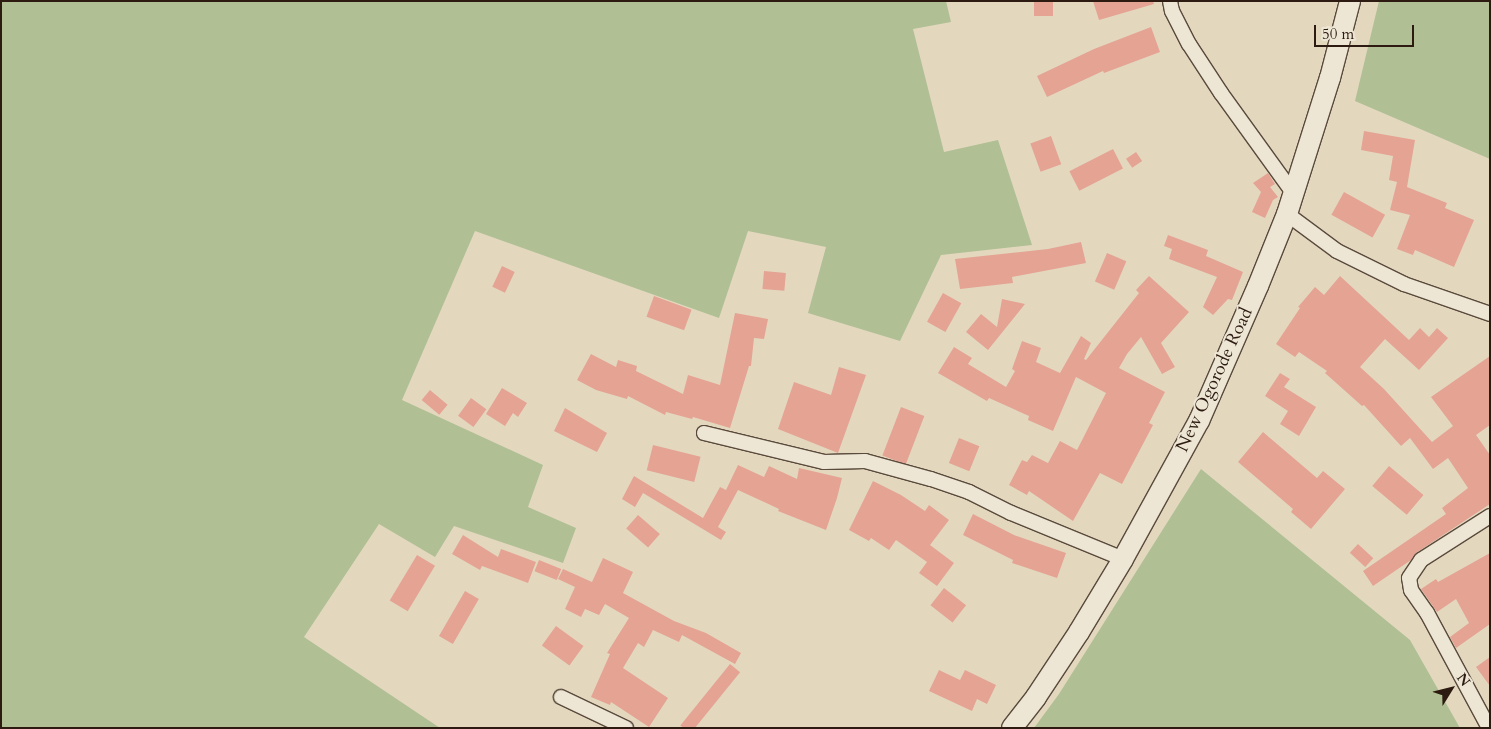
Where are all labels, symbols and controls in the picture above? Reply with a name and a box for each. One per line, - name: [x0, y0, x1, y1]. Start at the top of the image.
- scale bar: [1316, 15, 1416, 47]
- text: 50 m: [1322, 24, 1354, 44]
- street label: New Ogorode Road: [1172, 304, 1258, 456]
- north arrow: [1426, 664, 1476, 714]
- text: N: [1452, 669, 1475, 690]

